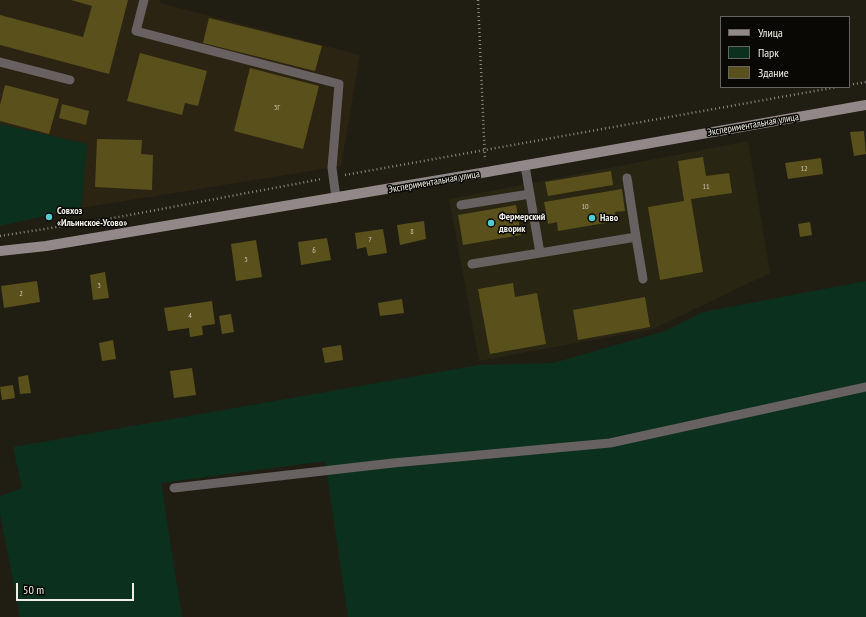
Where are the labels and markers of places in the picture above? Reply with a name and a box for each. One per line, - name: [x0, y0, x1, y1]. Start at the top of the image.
- place label: Совхоз «Ильинское-Усово»: [57, 205, 127, 228]
- place label: Фермерский дворик: [499, 211, 545, 234]
- marker: Совхоз «Ильинское-Усово»: [44, 212, 54, 222]
- place label: Наво: [600, 212, 618, 224]
- marker: Наво: [587, 213, 597, 223]
- marker: Фермерский дворик: [486, 218, 496, 228]

